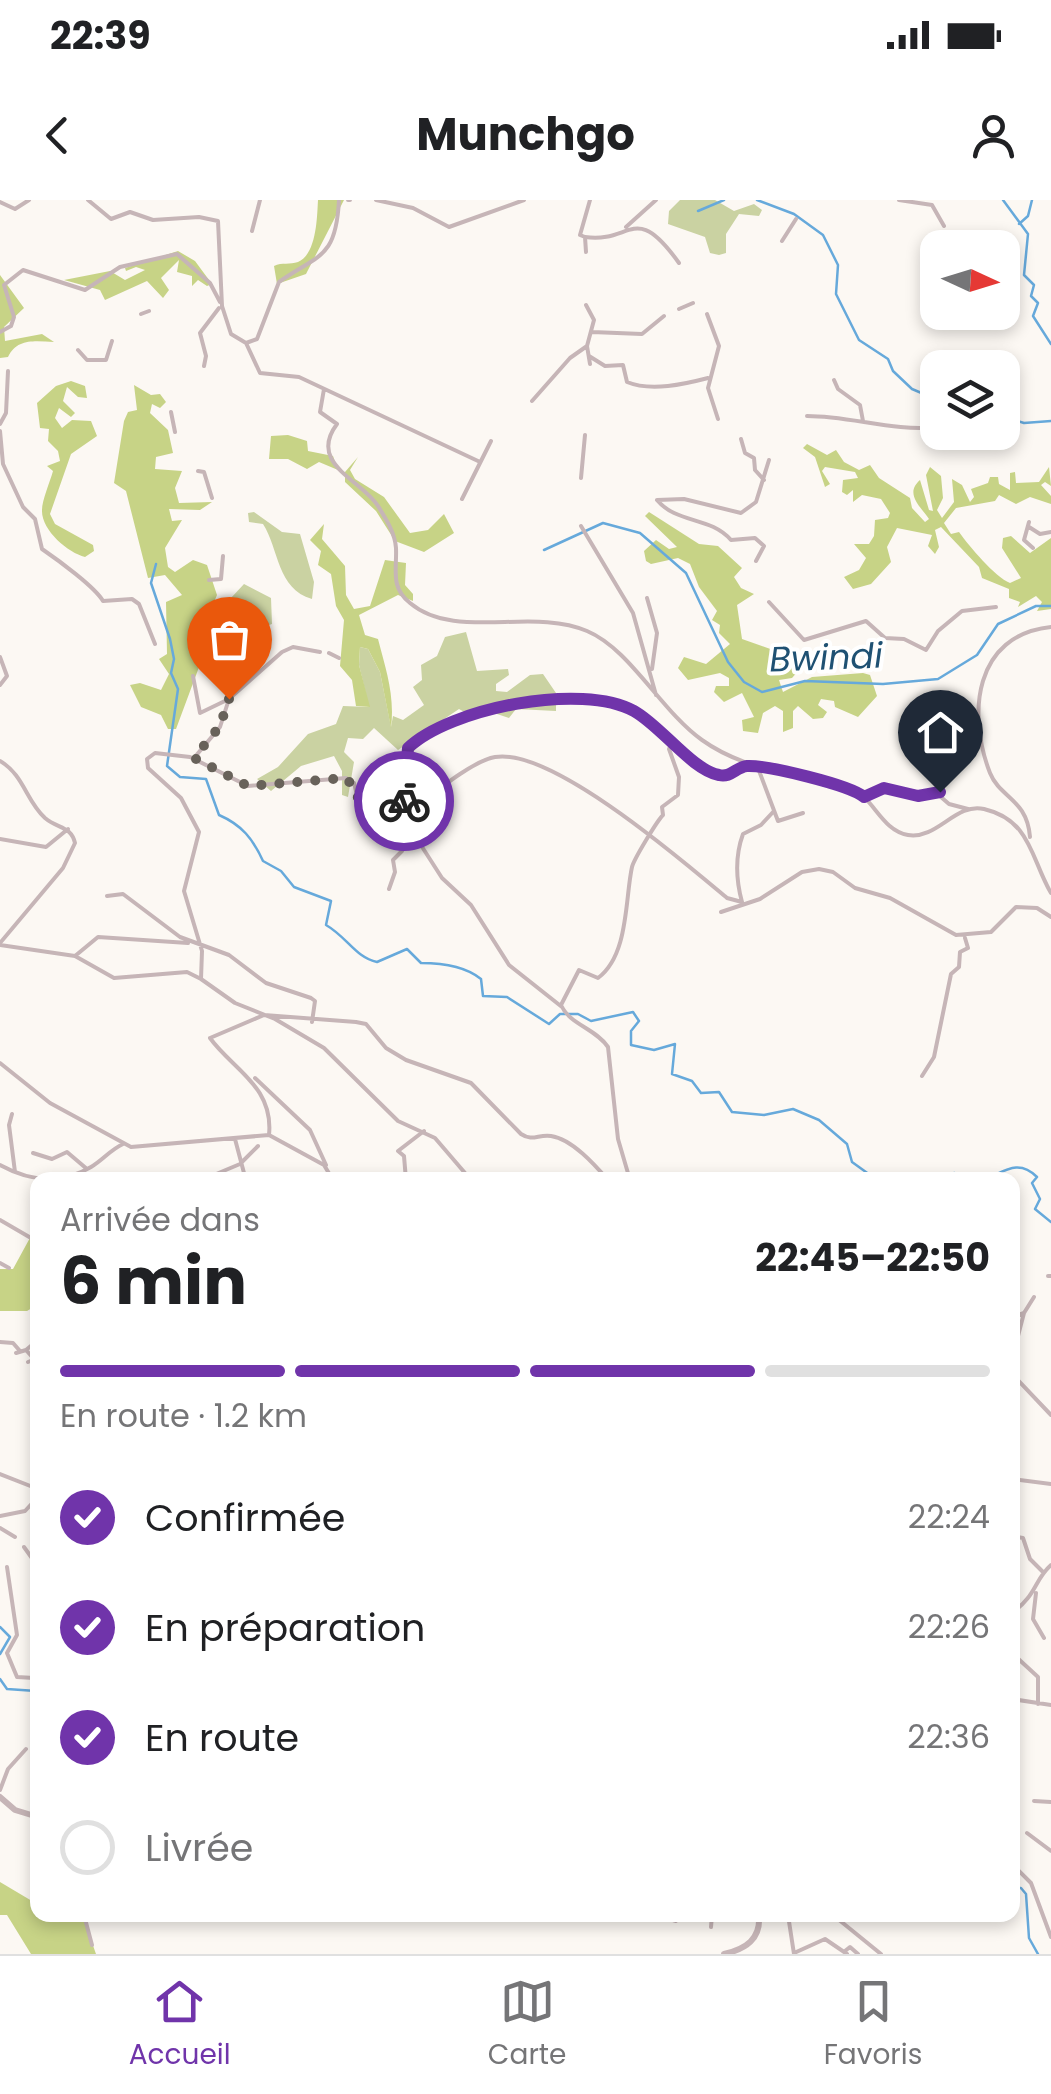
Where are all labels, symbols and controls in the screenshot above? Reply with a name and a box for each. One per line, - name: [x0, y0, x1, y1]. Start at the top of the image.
- text: 22:39: [50, 9, 151, 62]
- text: Munchgo: [416, 103, 635, 166]
- icon: back: [30, 108, 85, 163]
- icon: person: [966, 108, 1021, 163]
- north arrow: [920, 230, 1020, 330]
- map controls: [920, 230, 1020, 450]
- button: layers: [920, 350, 1020, 450]
- pin: [187, 597, 272, 700]
- icon: bag: [202, 612, 257, 667]
- water label: Bwindi: [768, 630, 885, 683]
- pin: [898, 690, 983, 793]
- icon: home: [913, 705, 968, 760]
- courier: [354, 751, 454, 851]
- icon: bike: [377, 774, 432, 829]
- text: Arrivée dans: [60, 1197, 260, 1242]
- text: 22:45–22:50: [755, 1231, 990, 1284]
- text: 6 min: [60, 1236, 247, 1327]
- text: En route · 1.2 km: [60, 1393, 307, 1438]
- icon: check: [60, 1490, 115, 1545]
- text: Confirmée: [145, 1491, 345, 1544]
- text: 22:24: [908, 1494, 990, 1539]
- icon: check: [60, 1600, 115, 1655]
- text: En préparation: [145, 1601, 425, 1654]
- text: 22:26: [908, 1604, 990, 1649]
- icon: check: [60, 1710, 115, 1765]
- text: En route: [145, 1711, 299, 1764]
- text: 22:36: [907, 1714, 990, 1759]
- text: Livrée: [145, 1821, 253, 1874]
- tab: Accueil: [129, 1974, 231, 2076]
- tab: Carte: [488, 1974, 566, 2076]
- tab: Favoris: [824, 1974, 922, 2076]

